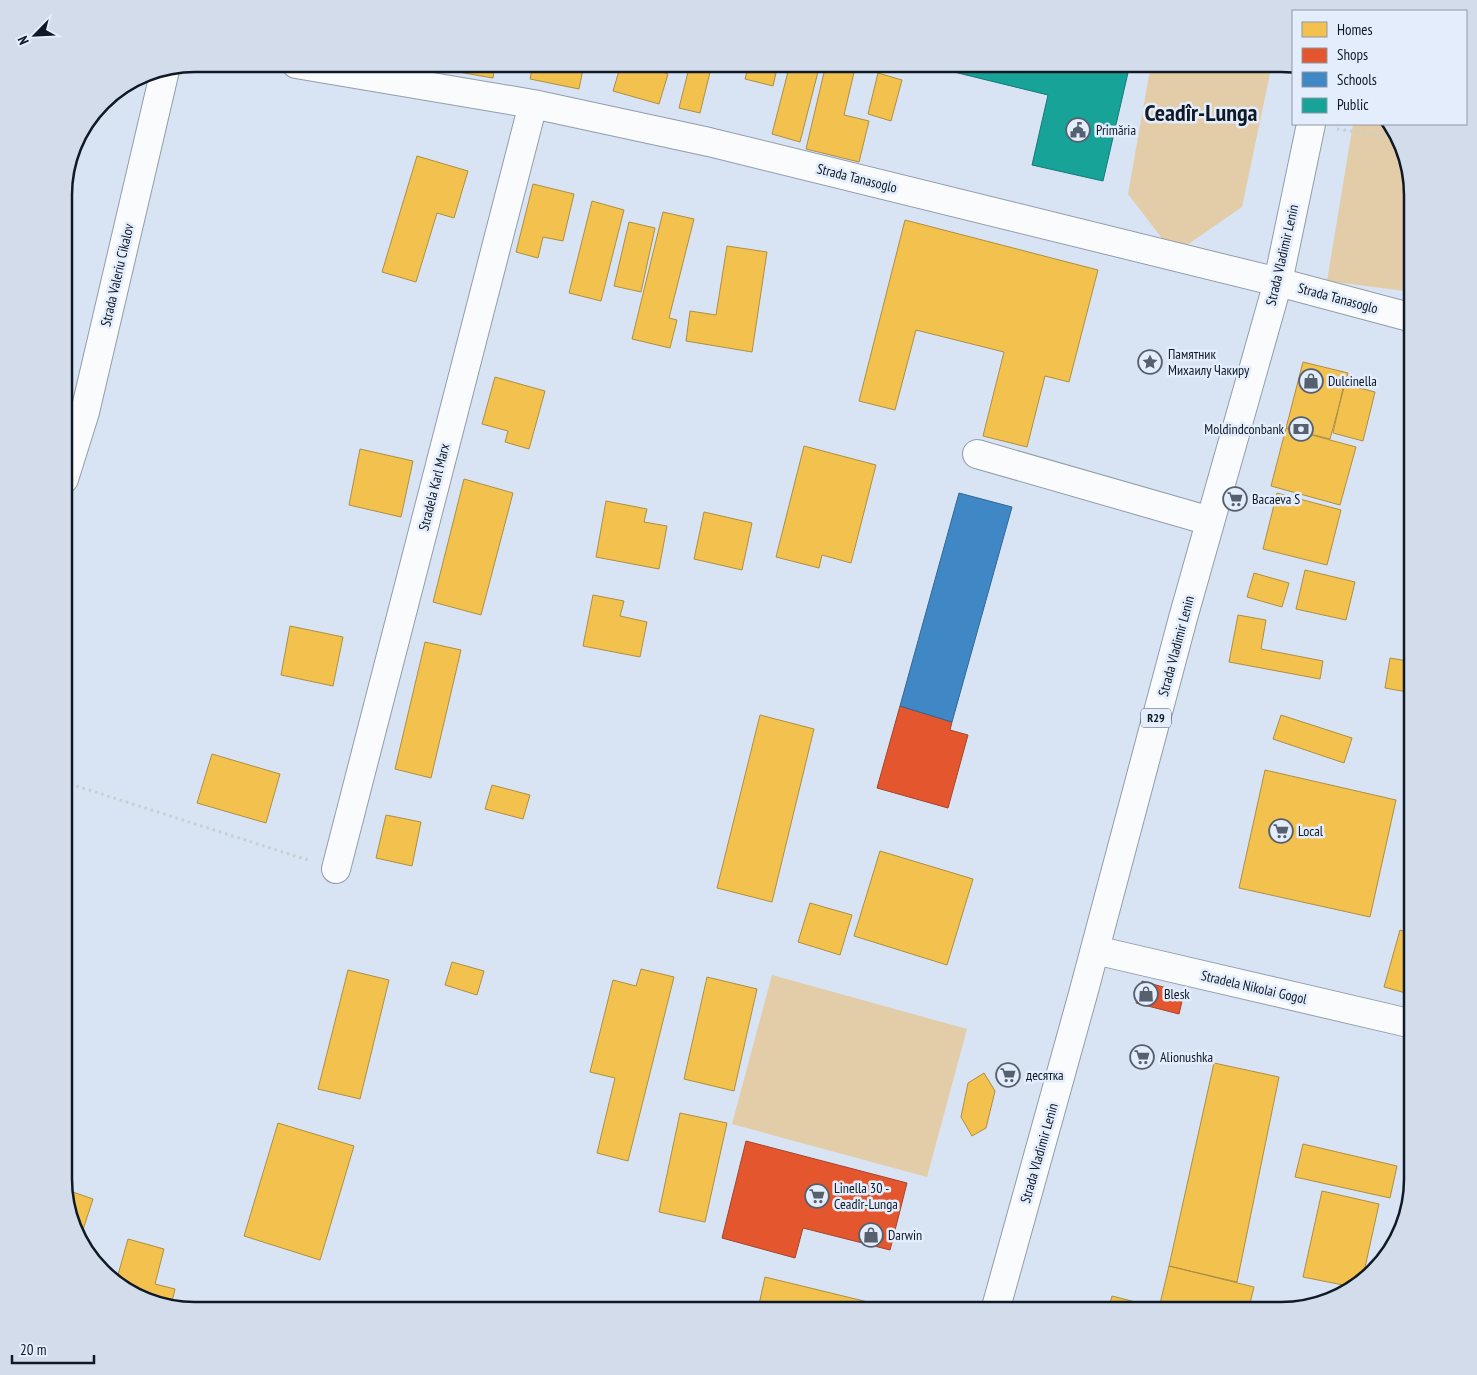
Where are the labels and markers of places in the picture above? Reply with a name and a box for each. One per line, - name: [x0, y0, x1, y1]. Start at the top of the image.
- public building icon: Primăria: [1065, 117, 1091, 143]
- place label: Primăria: [1096, 121, 1136, 139]
- place label: Памятник Михаилу Чакиру: [1168, 345, 1250, 379]
- place icon: Памятник Михаилу Чакиру: [1137, 349, 1163, 375]
- shop icon: Dulcinella: [1298, 368, 1324, 394]
- place label: Dulcinella: [1328, 372, 1377, 390]
- bank icon: Moldindconbank: [1288, 416, 1314, 442]
- place label: Moldindconbank: [1204, 420, 1285, 438]
- supermarket icon: Bacaeva S: [1222, 486, 1248, 512]
- place label: Bacaeva S: [1252, 490, 1300, 508]
- supermarket icon: Local: [1268, 818, 1294, 844]
- place label: Local: [1298, 822, 1324, 840]
- shop icon: Blesk: [1133, 981, 1159, 1007]
- place label: Blesk: [1164, 985, 1190, 1003]
- supermarket icon: Alionushka: [1129, 1044, 1155, 1070]
- place label: Alionushka: [1160, 1048, 1213, 1066]
- supermarket icon: десятка: [995, 1062, 1021, 1088]
- place label: десятка: [1026, 1066, 1064, 1084]
- place label: Linella 30 - Ceadîr-Lunga: [834, 1179, 898, 1213]
- supermarket icon: Linella 30 - Ceadîr-Lunga: [804, 1183, 830, 1209]
- shop icon: Darwin: [858, 1222, 884, 1248]
- place label: Darwin: [888, 1226, 922, 1244]

